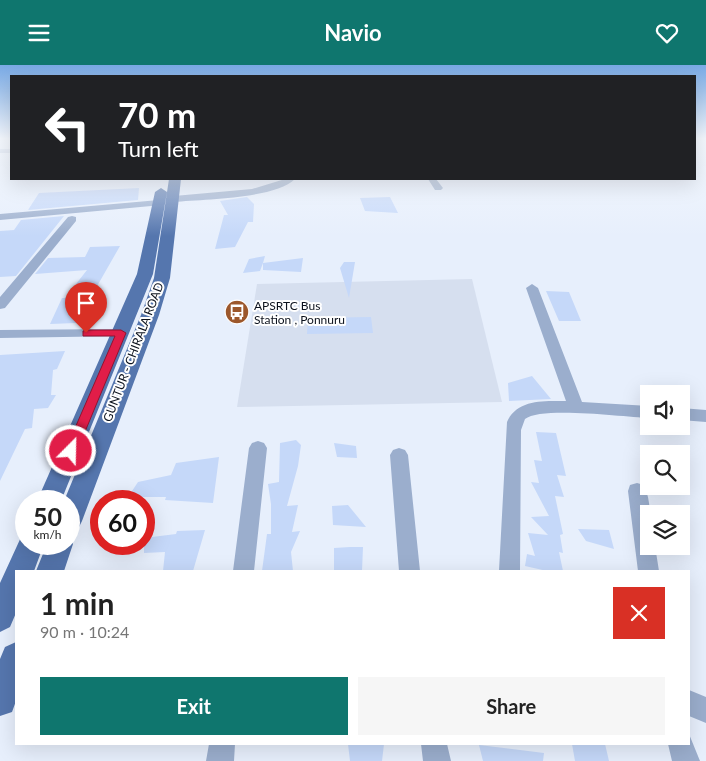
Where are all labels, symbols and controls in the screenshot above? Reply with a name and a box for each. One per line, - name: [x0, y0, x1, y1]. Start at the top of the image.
- icon: menu: [25, 19, 53, 47]
- text: Navio: [324, 19, 382, 46]
- icon: heart: [653, 19, 681, 47]
- text: 70 m: [118, 93, 196, 135]
- icon: left: [35, 95, 100, 160]
- text: Turn left: [118, 135, 199, 162]
- street label: GUNTUR - CHIRALA ROAD: [99, 280, 167, 424]
- pin: [65, 282, 107, 333]
- icon: arrive: [72, 289, 100, 317]
- place label: APSRTC Bus Station , Ponnuru: [254, 298, 345, 327]
- bus stop icon: APSRTC Bus Station , Ponnuru: [224, 299, 250, 325]
- map controls: [640, 385, 690, 555]
- button: sound: [640, 385, 690, 435]
- position arrow: [44, 424, 96, 476]
- button: search: [640, 445, 690, 495]
- speed limit sign: 60: [90, 490, 155, 555]
- text: 50: [33, 501, 62, 531]
- button: layers: [640, 505, 690, 555]
- text: km/h: [33, 527, 62, 542]
- text: 1 min: [40, 585, 114, 621]
- button: close: [613, 587, 665, 639]
- text: 90 m · 10:24: [40, 622, 129, 641]
- button: Exit: [40, 677, 348, 735]
- button: Share: [358, 677, 665, 735]

